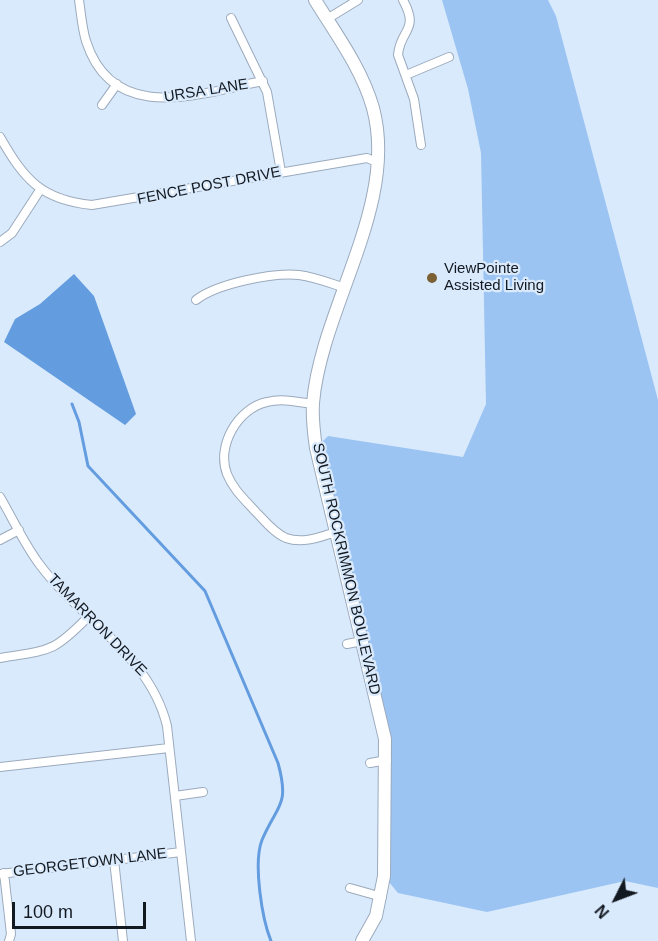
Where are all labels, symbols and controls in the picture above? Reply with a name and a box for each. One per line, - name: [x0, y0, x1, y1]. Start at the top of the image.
- street label: URSA LANE: [163, 75, 249, 107]
- street label: FENCE POST DRIVE: [136, 163, 282, 209]
- place label: ViewPointe Assisted Living: [444, 260, 544, 295]
- marker: ViewPointe Assisted Living: [425, 271, 439, 285]
- street label: SOUTH ROCKRIMMON BOULEVARD: [308, 441, 384, 697]
- street label: TAMARRON DRIVE: [44, 570, 150, 680]
- street label: GEORGETOWN LANE: [12, 845, 168, 881]
- north arrow: [586, 869, 646, 929]
- scale bar: [15, 890, 148, 928]
- text: N: [592, 901, 612, 921]
- text: 100 m: [23, 902, 73, 922]

